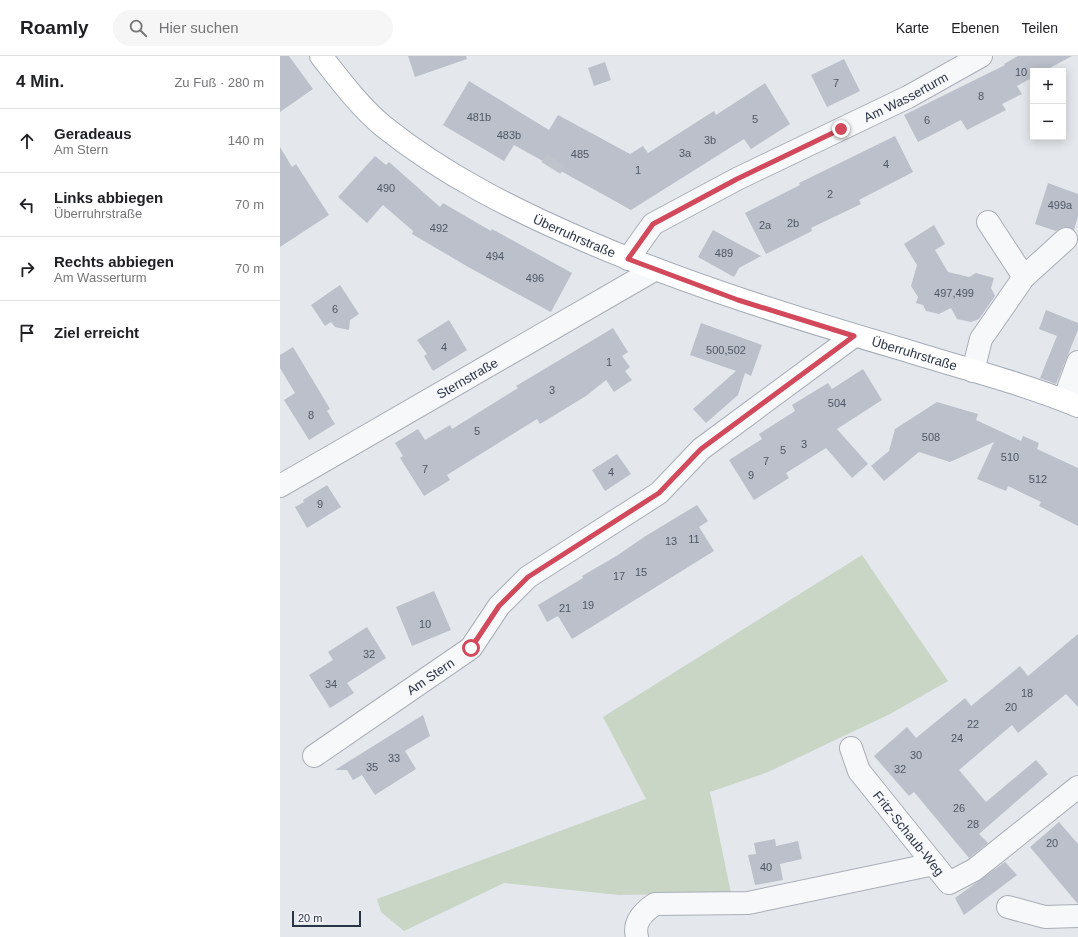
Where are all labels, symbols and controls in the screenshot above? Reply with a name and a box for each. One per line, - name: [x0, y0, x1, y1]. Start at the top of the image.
- search box: [113, 10, 393, 46]
- text: Roamly: [20, 17, 89, 38]
- icon: search: [127, 17, 149, 39]
- text: Hier suchen: [159, 19, 239, 36]
- text: Karte: [896, 20, 929, 36]
- text: Ebenen: [951, 20, 999, 36]
- text: Teilen: [1021, 20, 1058, 36]
- house number: 10: [1015, 66, 1027, 78]
- map controls: [1030, 68, 1066, 140]
- button: +: [1030, 68, 1066, 104]
- street label: Am Wasserturm: [861, 69, 951, 125]
- text: 4 Min.: [16, 72, 64, 91]
- text: Zu Fuß · 280 m: [174, 75, 264, 90]
- house number: 7: [833, 77, 839, 89]
- house number: 8: [978, 90, 984, 102]
- button: −: [1030, 104, 1066, 140]
- house number: 481b: [467, 111, 491, 123]
- house number: 5: [752, 113, 758, 125]
- house number: 6: [924, 114, 930, 126]
- route end: [832, 120, 850, 138]
- text: Geradeaus: [54, 125, 132, 142]
- house number: 483b: [497, 129, 521, 141]
- icon: ahead: [16, 130, 38, 152]
- text: 140 m: [228, 133, 264, 148]
- house number: 3b: [704, 134, 716, 146]
- text: Am Stern: [54, 142, 108, 157]
- house number: 3a: [679, 147, 692, 159]
- house number: 485: [571, 148, 589, 160]
- house number: 4: [883, 158, 889, 170]
- house number: 1: [635, 164, 641, 176]
- house number: 490: [377, 182, 395, 194]
- house number: 2: [827, 188, 833, 200]
- text: Links abbiegen: [54, 189, 163, 206]
- icon: left: [16, 194, 38, 216]
- text: 70 m: [235, 197, 264, 212]
- house number: 499a: [1048, 199, 1073, 211]
- text: Überruhrstraße: [54, 206, 142, 221]
- street label: Überruhrstraße: [531, 211, 618, 261]
- house number: 2b: [787, 217, 799, 229]
- house number: 2a: [759, 219, 772, 231]
- house number: 492: [430, 222, 448, 234]
- house number: 489: [715, 247, 733, 259]
- house number: 494: [486, 250, 504, 262]
- text: Rechts abbiegen: [54, 253, 174, 270]
- icon: right: [16, 258, 38, 280]
- text: 70 m: [235, 261, 264, 276]
- text: Am Wasserturm: [54, 270, 147, 285]
- house number: 496: [526, 272, 544, 284]
- house number: 497,499: [934, 287, 974, 299]
- house number: 6: [332, 303, 338, 315]
- icon: arrive: [16, 322, 38, 344]
- text: Ziel erreicht: [54, 324, 139, 341]
- street label: Überruhrstraße: [870, 334, 959, 373]
- house number: 4: [441, 341, 447, 353]
- house number: 500,502: [706, 344, 746, 356]
- street label: Sternstraße: [434, 355, 500, 402]
- house number: 1: [606, 356, 612, 368]
- house number: 3: [549, 384, 555, 396]
- house number: 504: [828, 397, 846, 409]
- house number: 8: [308, 409, 314, 421]
- house number: 5: [474, 425, 480, 437]
- house number: 508: [922, 431, 940, 443]
- house number: 3: [801, 438, 807, 450]
- house number: 5: [780, 444, 786, 456]
- house number: 510: [1001, 451, 1019, 463]
- house number: 7: [763, 455, 769, 467]
- house number: 7: [422, 463, 428, 475]
- house number: 4: [608, 466, 614, 478]
- house number: 9: [748, 469, 754, 481]
- house number: 512: [1029, 473, 1047, 485]
- house number: 9: [317, 498, 323, 510]
- house number: 11: [688, 533, 700, 545]
- house number: 13: [665, 535, 677, 547]
- house number: 15: [635, 566, 647, 578]
- house number: 17: [613, 570, 625, 582]
- house number: 19: [582, 599, 594, 611]
- house number: 21: [559, 602, 571, 614]
- house number: 10: [419, 618, 431, 630]
- route start: [462, 639, 480, 657]
- house number: 32: [363, 648, 375, 660]
- street label: Am Stern: [404, 655, 457, 698]
- house number: 34: [325, 678, 337, 690]
- house number: 18: [1021, 687, 1033, 699]
- house number: 20: [1005, 701, 1017, 713]
- house number: 22: [967, 718, 979, 730]
- house number: 24: [951, 732, 963, 744]
- house number: 30: [910, 749, 922, 761]
- house number: 33: [388, 752, 400, 764]
- house number: 35: [366, 761, 378, 773]
- house number: 32: [894, 763, 906, 775]
- street label: Fritz-Schaub-Weg: [870, 788, 947, 879]
- house number: 26: [953, 802, 965, 814]
- house number: 28: [967, 818, 979, 830]
- house number: 20: [1046, 837, 1058, 849]
- house number: 40: [760, 861, 772, 873]
- scale bar: [292, 909, 361, 928]
- text: 20 m: [298, 912, 322, 924]

